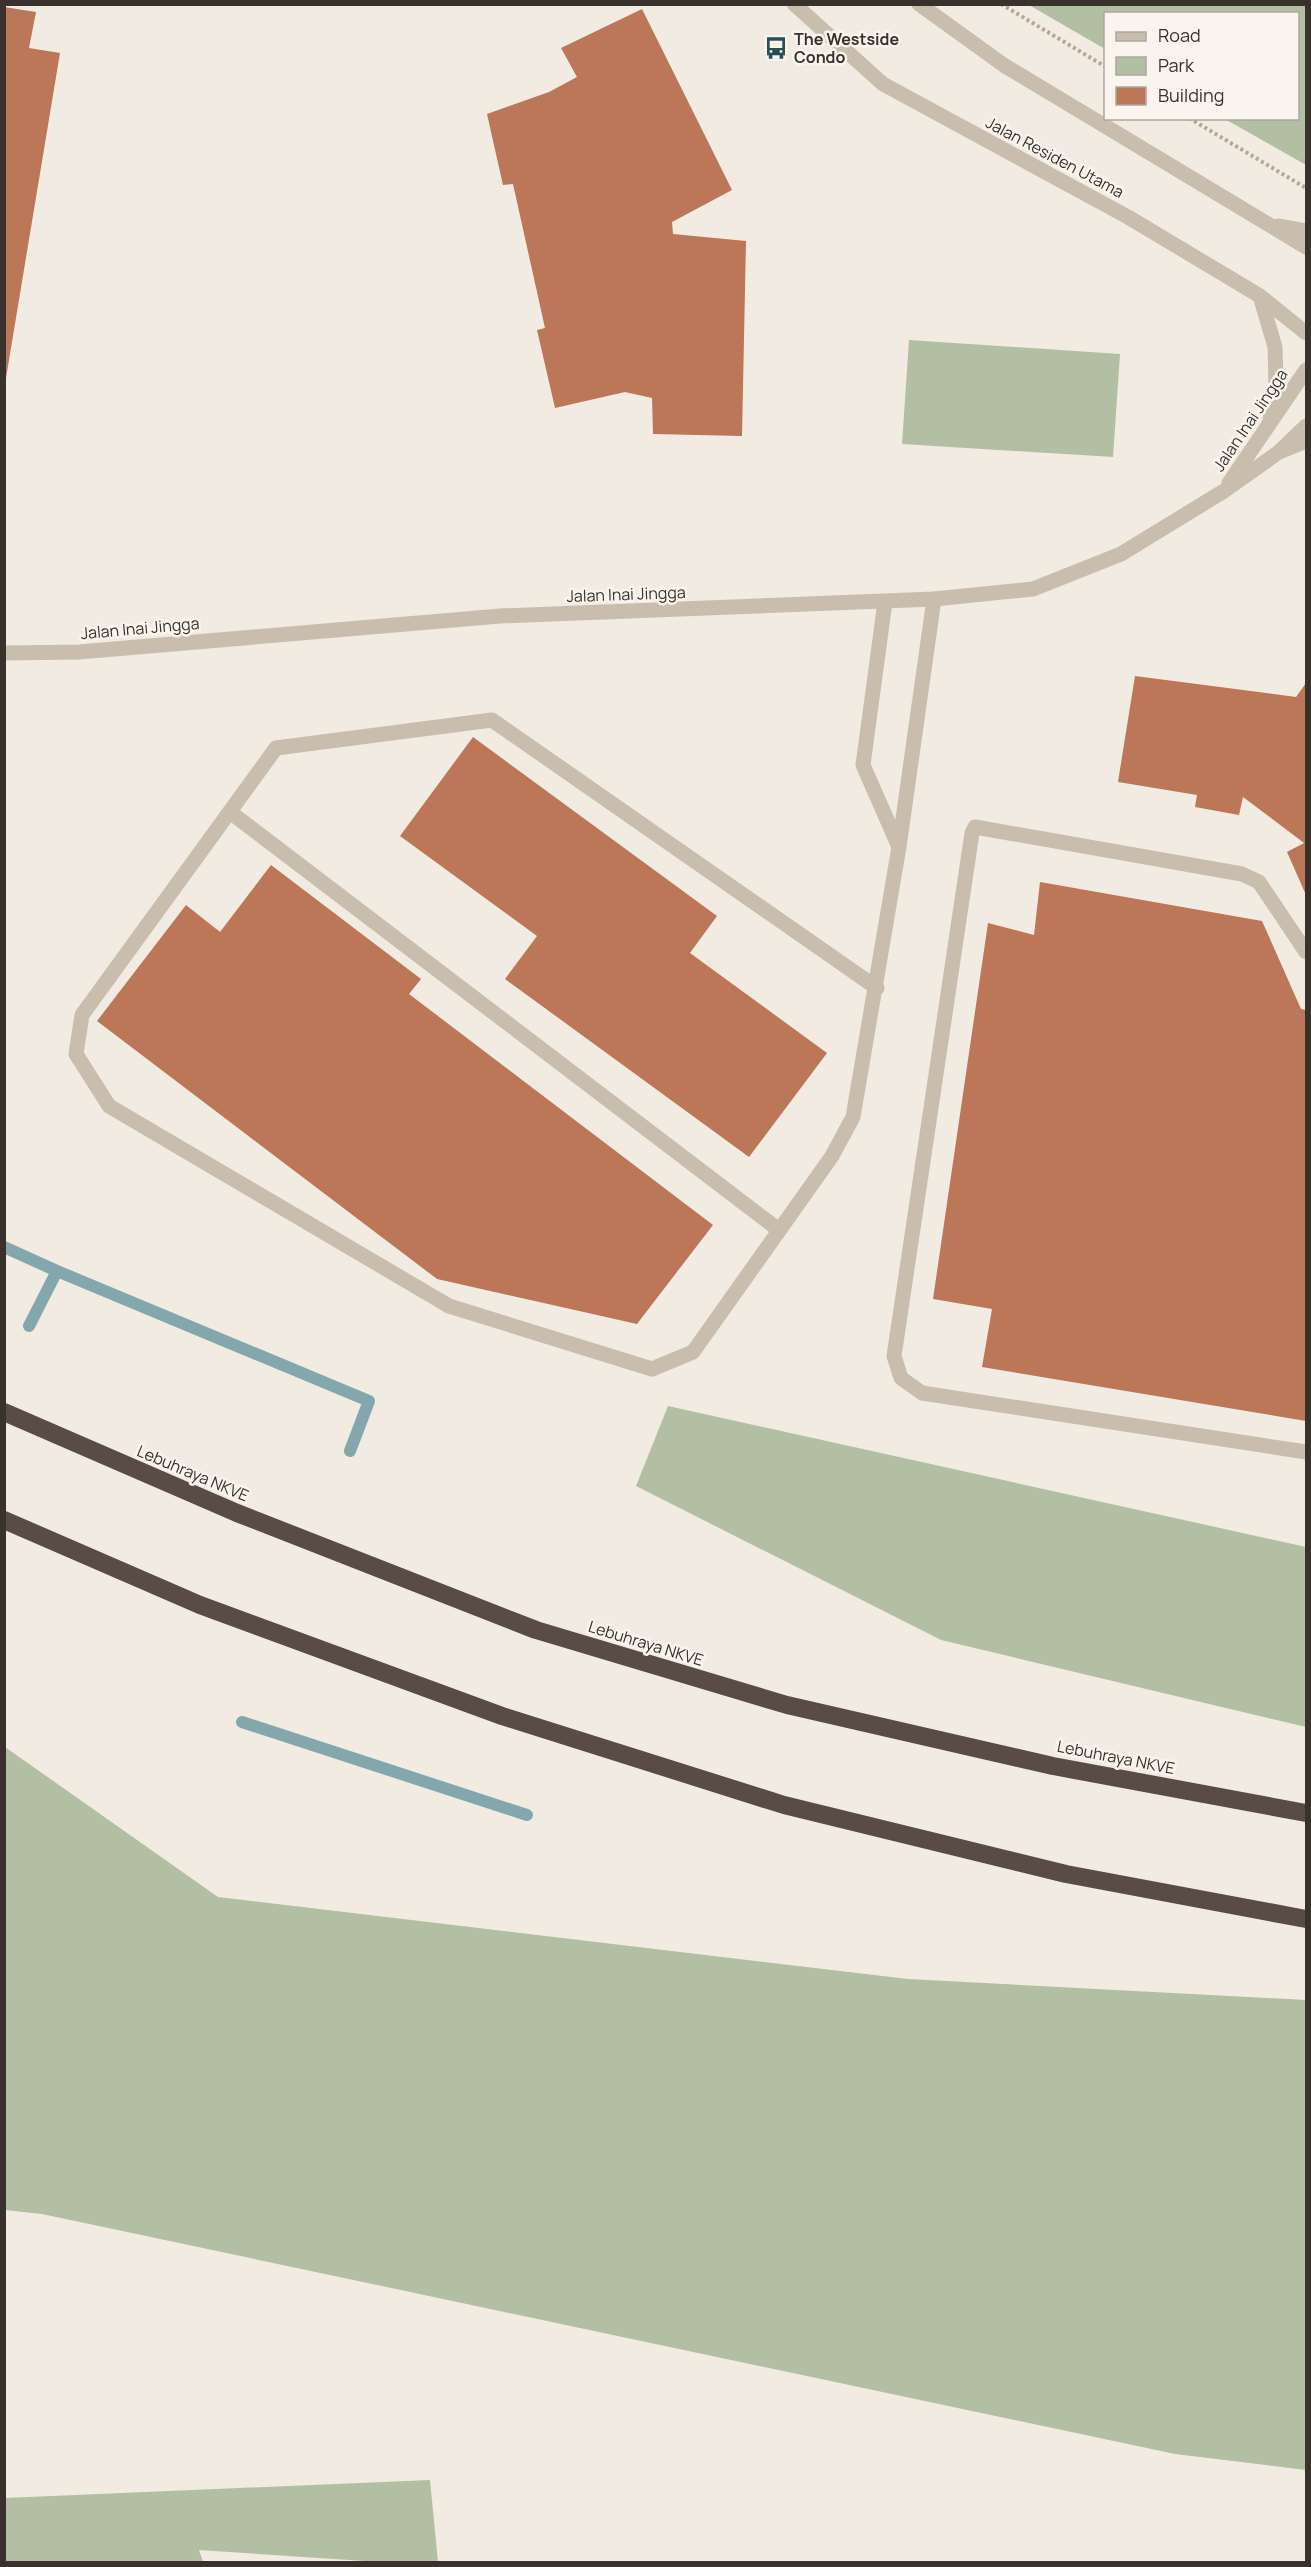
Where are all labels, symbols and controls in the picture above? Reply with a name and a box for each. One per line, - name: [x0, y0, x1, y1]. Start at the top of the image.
- legend: [1104, 12, 1299, 120]
- text: Road: [1158, 23, 1201, 47]
- place label: The Westside Condo: [794, 28, 899, 68]
- bus stop icon: The Westside Condo: [763, 35, 789, 61]
- text: Park: [1158, 53, 1195, 77]
- text: Building: [1158, 83, 1224, 107]
- street label: Jalan Residen Utama: [982, 111, 1128, 203]
- street label: Jalan Inai Jingga: [1208, 364, 1292, 476]
- street label: Jalan Inai Jingga: [566, 581, 686, 607]
- street label: Jalan Inai Jingga: [80, 612, 200, 644]
- street label: Lebuhraya NKVE: [134, 1440, 252, 1506]
- street label: Lebuhraya NKVE: [586, 1615, 706, 1671]
- street label: Lebuhraya NKVE: [1055, 1735, 1177, 1779]

